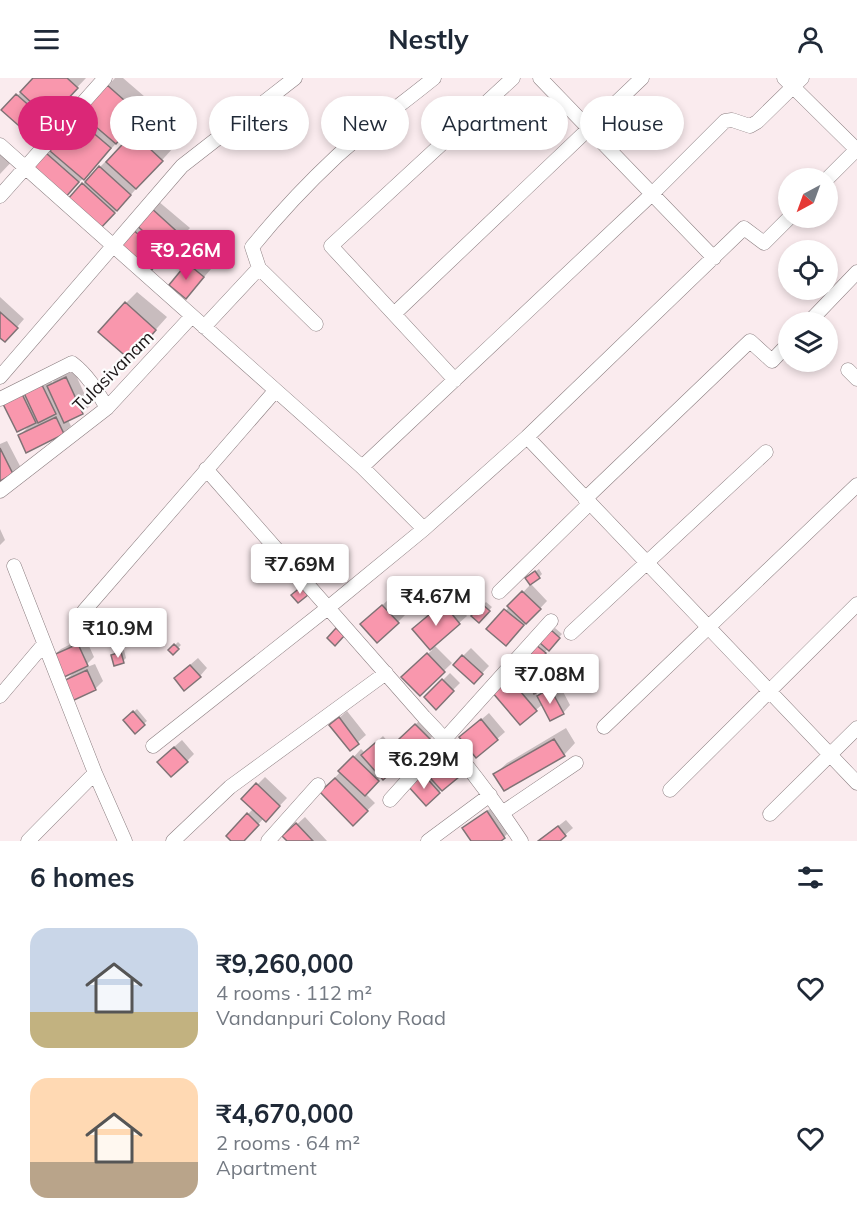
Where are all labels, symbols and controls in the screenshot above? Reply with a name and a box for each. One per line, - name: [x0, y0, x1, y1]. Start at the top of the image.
- text: Nestly: [388, 22, 469, 56]
- icon: menu: [30, 23, 63, 56]
- icon: person: [794, 23, 827, 56]
- chip: Buy: [18, 96, 98, 150]
- chip: Rent: [110, 96, 197, 150]
- chip: Filters: [209, 96, 309, 150]
- chip: New: [321, 96, 409, 150]
- chip: Apartment: [421, 96, 568, 150]
- chip: House: [580, 96, 684, 150]
- north arrow: [778, 168, 838, 228]
- map controls: [778, 168, 838, 372]
- pin: ₹9.26M: [137, 230, 235, 281]
- text: ₹9.26M: [151, 237, 221, 262]
- button: locate: [778, 240, 838, 300]
- button: layers: [778, 312, 838, 372]
- street label: Tulasivanam: [68, 326, 158, 416]
- pin: ₹7.69M: [251, 544, 349, 595]
- text: ₹7.69M: [265, 551, 335, 576]
- pin: ₹4.67M: [387, 576, 485, 627]
- text: ₹4.67M: [401, 583, 471, 608]
- pin: ₹10.9M: [69, 608, 167, 659]
- text: ₹10.9M: [83, 615, 153, 640]
- pin: ₹7.08M: [501, 654, 599, 705]
- text: ₹7.08M: [515, 661, 585, 686]
- pin: ₹6.29M: [375, 739, 473, 790]
- text: ₹6.29M: [389, 746, 459, 771]
- text: 6 homes: [30, 861, 134, 894]
- icon: filters: [794, 861, 827, 894]
- text: ₹9,260,000: [216, 947, 354, 980]
- icon: home: [78, 952, 150, 1024]
- icon: heart: [794, 972, 827, 1005]
- text: 4 rooms · 112 m²: [216, 980, 372, 1005]
- text: Vandanpuri Colony Road: [216, 1005, 446, 1030]
- text: ₹4,670,000: [216, 1097, 354, 1130]
- icon: home: [78, 1102, 150, 1174]
- icon: heart: [794, 1122, 827, 1155]
- text: 2 rooms · 64 m²: [216, 1130, 360, 1155]
- text: Apartment: [216, 1155, 317, 1180]

